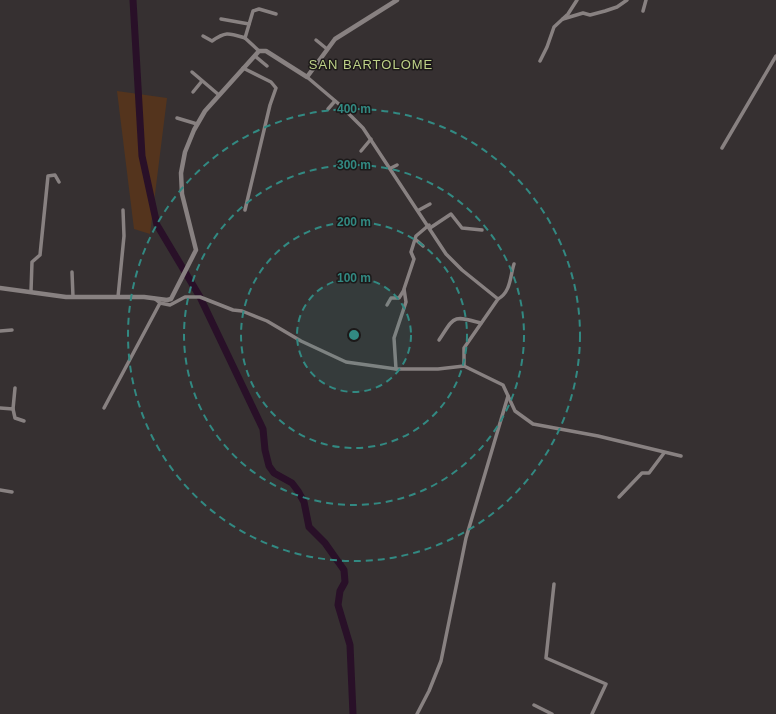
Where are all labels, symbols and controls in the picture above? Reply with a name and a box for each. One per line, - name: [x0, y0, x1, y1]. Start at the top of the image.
- district label: SAN BARTOLOME: [309, 57, 433, 72]
- text: 400 m: [337, 102, 371, 116]
- text: 300 m: [337, 158, 371, 172]
- text: 200 m: [337, 215, 371, 229]
- text: 100 m: [337, 271, 371, 285]
- centre of rings: [347, 328, 361, 342]

